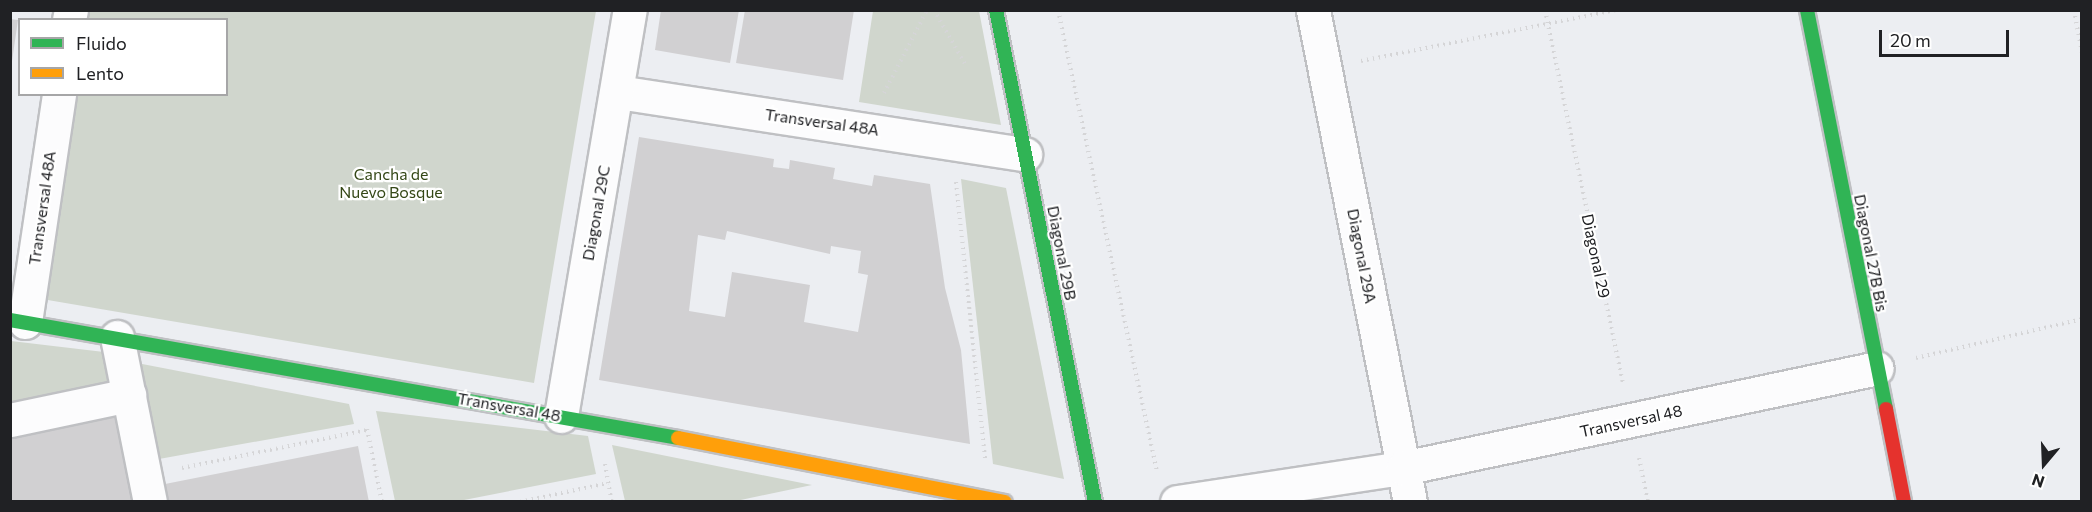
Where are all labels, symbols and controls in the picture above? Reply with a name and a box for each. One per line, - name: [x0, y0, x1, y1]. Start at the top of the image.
- legend: [18, 18, 228, 96]
- scale bar: [1882, 18, 2012, 56]
- text: 20 m: [1890, 29, 1931, 51]
- text: Fluido: [76, 32, 127, 54]
- text: Lento: [76, 62, 124, 84]
- street label: Transversal 48A: [764, 104, 880, 140]
- street label: Transversal 48A: [24, 150, 60, 266]
- park label: Cancha de Nuevo Bosque: [339, 164, 443, 202]
- street label: Diagonal 29C: [578, 164, 614, 262]
- street label: Diagonal 27B Bis: [1850, 193, 1892, 313]
- street label: Diagonal 29B: [1043, 204, 1081, 302]
- street label: Diagonal 29A: [1343, 207, 1381, 305]
- street label: Diagonal 29: [1578, 212, 1614, 300]
- street label: Transversal 48: [456, 388, 562, 426]
- street label: Transversal 48: [1578, 401, 1684, 441]
- north arrow: [2014, 434, 2074, 494]
- text: N: [2029, 471, 2047, 492]

